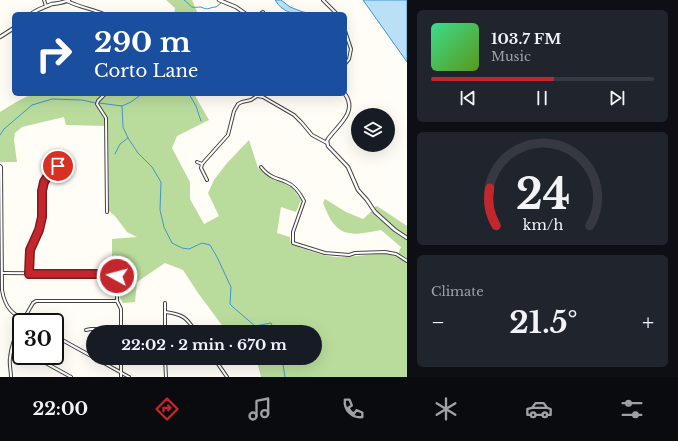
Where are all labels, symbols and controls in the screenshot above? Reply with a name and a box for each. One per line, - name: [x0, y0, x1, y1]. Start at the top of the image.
- text: 290 m: [94, 25, 191, 60]
- icon: right: [28, 28, 80, 80]
- text: 103.7 FM: [491, 29, 561, 48]
- text: Music: [491, 48, 531, 65]
- text: Corto Lane: [94, 60, 198, 82]
- icon: previous: [457, 87, 479, 109]
- icon: pause: [531, 87, 553, 109]
- icon: next: [606, 87, 628, 109]
- map controls: [351, 108, 395, 152]
- button: layers: [351, 108, 395, 152]
- pin: [41, 149, 75, 183]
- icon: arrive: [47, 155, 69, 177]
- text: 24: [515, 169, 570, 220]
- text: km/h: [522, 216, 563, 234]
- position arrow: [96, 255, 138, 297]
- text: Climate: [431, 283, 484, 300]
- text: 21.5°: [509, 304, 578, 341]
- text: −: [431, 309, 445, 336]
- text: +: [642, 309, 654, 336]
- speed limit sign: 30: [12, 313, 64, 365]
- text: 22:02 · 2 min · 670 m: [121, 335, 287, 354]
- icon: directions: [153, 395, 181, 423]
- icon: music: [246, 395, 274, 423]
- icon: phone: [339, 395, 367, 423]
- icon: climate: [432, 395, 460, 423]
- icon: car: [525, 395, 553, 423]
- icon: filters: [618, 395, 646, 423]
- text: 22:00: [32, 398, 88, 420]

